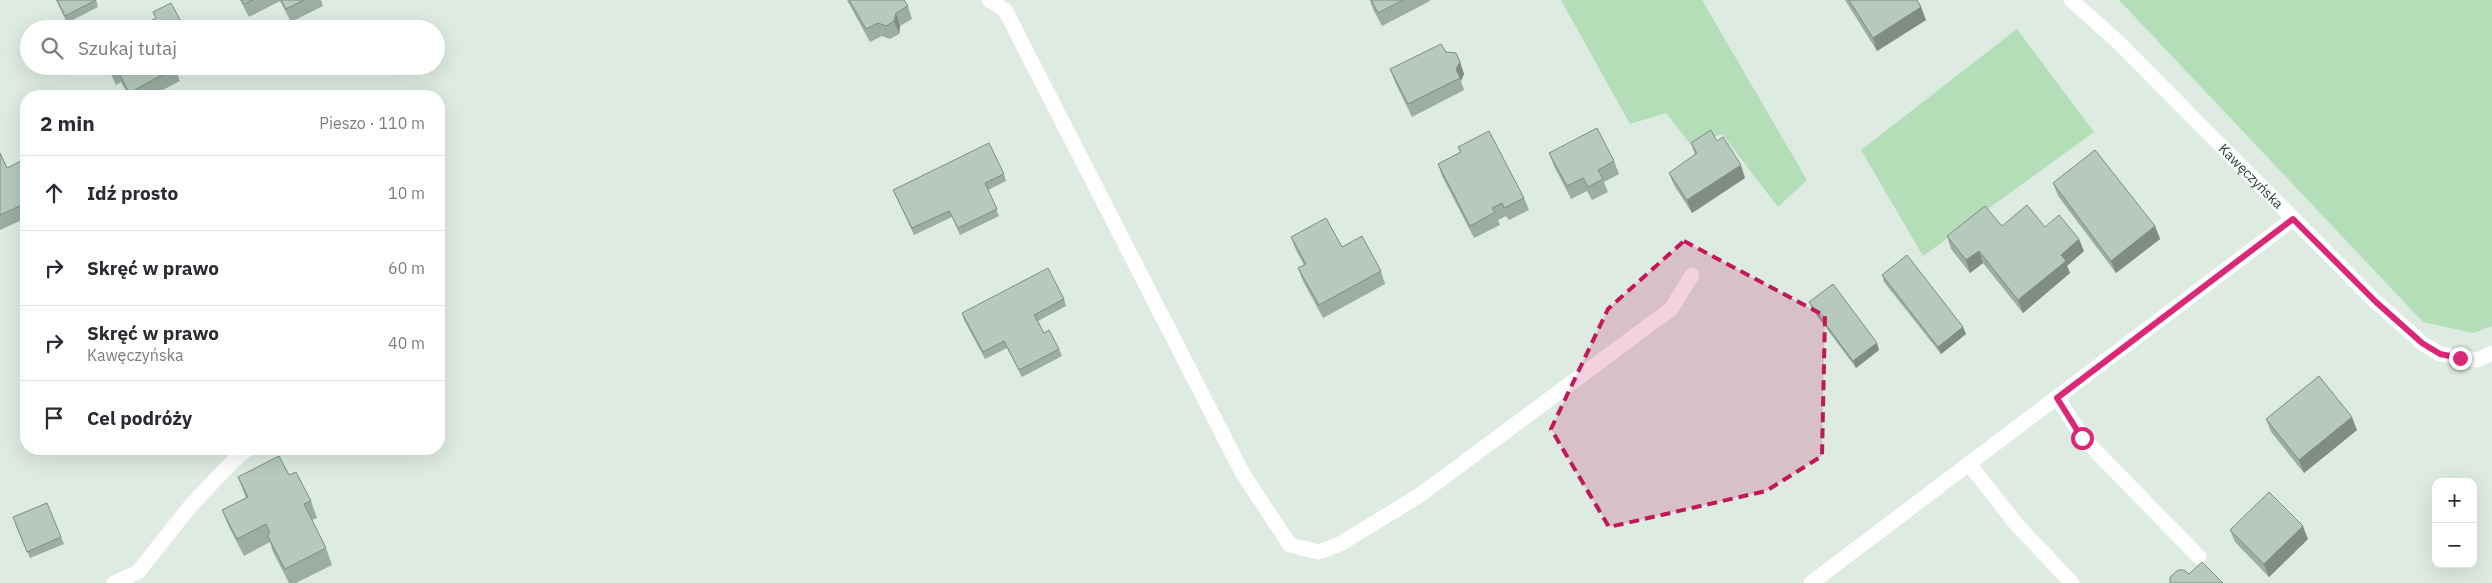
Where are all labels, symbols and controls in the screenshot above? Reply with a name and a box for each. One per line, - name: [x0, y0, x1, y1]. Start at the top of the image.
- search box: [20, 20, 445, 75]
- icon: search: [38, 34, 66, 62]
- text: Szukaj tutaj: [78, 36, 177, 60]
- text: 2 min: [40, 109, 95, 137]
- text: Pieszo · 110 m: [319, 113, 425, 133]
- street label: Kawęczyńska: [2215, 140, 2288, 213]
- icon: ahead: [40, 179, 68, 207]
- text: Idź prosto: [87, 181, 178, 205]
- text: 10 m: [388, 183, 425, 203]
- icon: right: [40, 254, 68, 282]
- text: Skręć w prawo: [87, 256, 219, 280]
- text: 60 m: [388, 258, 425, 278]
- text: Skręć w prawo: [87, 321, 219, 345]
- icon: right: [40, 329, 68, 357]
- text: 40 m: [388, 333, 425, 353]
- text: Kawęczyńska: [87, 345, 184, 365]
- route end: [2449, 347, 2472, 370]
- icon: arrive: [40, 404, 68, 432]
- text: Cel podróży: [87, 406, 192, 430]
- route start: [2071, 427, 2094, 450]
- map controls: [2432, 478, 2477, 568]
- button: +: [2432, 478, 2477, 523]
- button: −: [2432, 523, 2477, 568]

